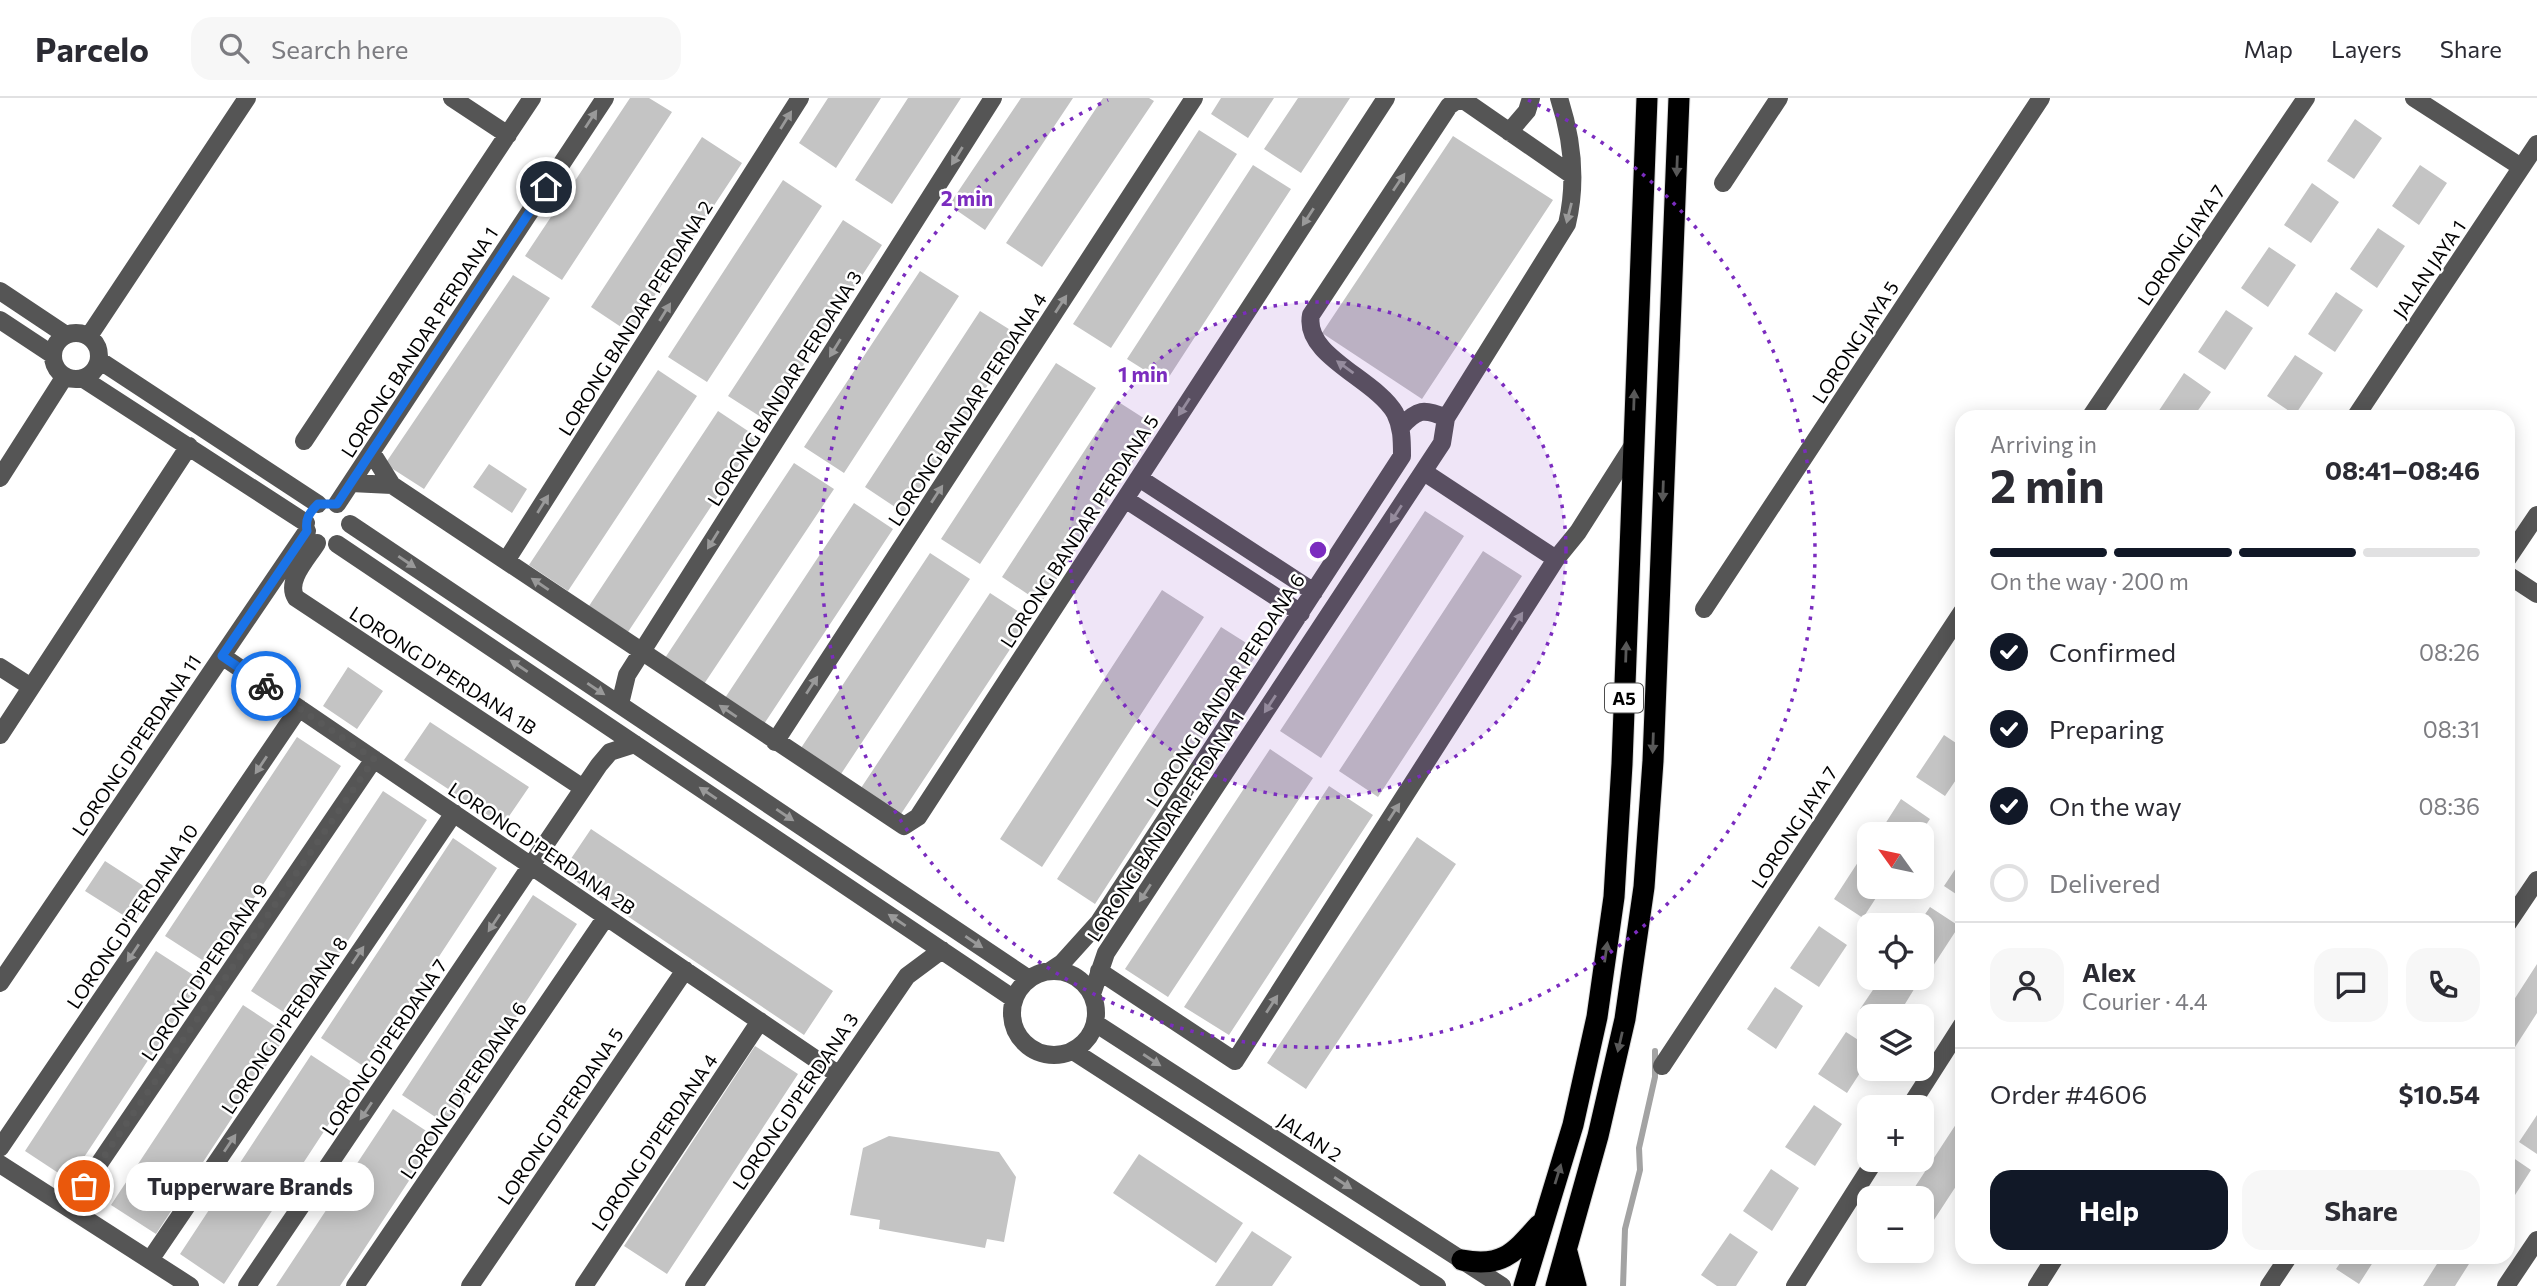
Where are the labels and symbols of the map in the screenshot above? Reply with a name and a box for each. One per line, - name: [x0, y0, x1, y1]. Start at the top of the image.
- one-way arrow: [584, 110, 597, 129]
- one-way arrow: [780, 110, 793, 129]
- one-way arrow: [950, 146, 963, 165]
- one-way arrow: [1671, 155, 1682, 177]
- pin: [516, 157, 576, 217]
- one-way arrow: [1392, 172, 1405, 191]
- street label: LORONG JAYA 7: [2132, 180, 2230, 310]
- text: 2 min: [941, 185, 993, 210]
- street label: LORONG BANDAR PERDANA 2: [553, 196, 717, 440]
- one-way arrow: [1563, 202, 1574, 224]
- one-way arrow: [1302, 207, 1315, 227]
- street label: JALAN JAYA 1: [2388, 216, 2470, 322]
- street label: LORONG BANDAR PERDANA 1: [336, 222, 502, 462]
- street label: LORONG BANDAR PERDANA 3: [702, 266, 866, 510]
- street label: LORONG JAYA 5: [1807, 277, 1903, 407]
- street label: LORONG BANDAR PERDANA 4: [883, 288, 1051, 530]
- one-way arrow: [1054, 294, 1067, 313]
- one-way arrow: [658, 302, 671, 321]
- one-way arrow: [828, 338, 841, 357]
- one-way arrow: [1336, 360, 1354, 374]
- text: 1 min: [1118, 361, 1168, 386]
- one-way arrow: [1629, 389, 1640, 411]
- one-way arrow: [1178, 398, 1191, 417]
- street label: LORONG BANDAR PERDANA 5: [995, 410, 1163, 652]
- one-way arrow: [1658, 481, 1669, 503]
- one-way arrow: [930, 485, 943, 504]
- one-way arrow: [536, 494, 549, 513]
- one-way arrow: [1389, 505, 1403, 523]
- one-way arrow: [706, 530, 719, 549]
- centre of rings: [1306, 538, 1330, 562]
- one-way arrow: [398, 555, 416, 569]
- street label: LORONG BANDAR PERDANA 6: [1141, 569, 1309, 811]
- one-way arrow: [530, 578, 549, 591]
- street label: LORONG D'PERDANA 1B: [345, 601, 541, 739]
- one-way arrow: [1510, 611, 1523, 630]
- one-way arrow: [1620, 641, 1632, 663]
- street label: LORONG D'PERDANA 11: [67, 650, 205, 840]
- courier: [231, 651, 301, 721]
- one-way arrow: [510, 659, 528, 673]
- one-way arrow: [806, 675, 819, 695]
- one-way arrow: [586, 682, 606, 695]
- road number: A5: [1605, 684, 1643, 712]
- one-way arrow: [1264, 694, 1277, 713]
- one-way arrow: [719, 704, 738, 717]
- street label: LORONG BANDAR PERDANA 1: [1082, 706, 1248, 946]
- one-way arrow: [1648, 732, 1659, 754]
- one-way arrow: [255, 755, 268, 774]
- street label: LORONG JAYA 7: [1746, 762, 1842, 892]
- street label: LORONG D'PERDANA 2B: [444, 777, 640, 919]
- one-way arrow: [698, 787, 717, 800]
- one-way arrow: [1388, 802, 1401, 822]
- one-way arrow: [776, 808, 794, 822]
- street label: LORONG D'PERDANA 10: [62, 819, 202, 1013]
- north arrow: [1857, 822, 1934, 900]
- street label: LORONG D'PERDANA 9: [136, 879, 272, 1065]
- one-way arrow: [1139, 884, 1152, 903]
- one-way arrow: [487, 914, 501, 932]
- one-way arrow: [887, 914, 906, 927]
- street label: LORONG D'PERDANA 8: [216, 932, 352, 1118]
- one-way arrow: [965, 935, 983, 949]
- one-way arrow: [1601, 941, 1612, 963]
- one-way arrow: [126, 944, 140, 962]
- one-way arrow: [351, 945, 364, 965]
- street label: LORONG D'PERDANA 7: [317, 955, 451, 1139]
- one-way arrow: [1265, 994, 1278, 1013]
- street label: LORONG D'PERDANA 6: [395, 997, 531, 1183]
- street label: LORONG D'PERDANA 3: [727, 1008, 863, 1194]
- street label: LORONG D'PERDANA 5: [492, 1023, 628, 1209]
- one-way arrow: [1614, 1031, 1625, 1053]
- street label: LORONG D'PERDANA 4: [586, 1049, 722, 1235]
- one-way arrow: [1143, 1053, 1161, 1067]
- one-way arrow: [359, 1102, 373, 1120]
- street label: JALAN 2: [1274, 1108, 1346, 1166]
- one-way arrow: [223, 1134, 237, 1152]
- pin: [54, 1156, 114, 1216]
- callout: Tupperware Brands: [126, 1162, 374, 1210]
- one-way arrow: [1553, 1163, 1564, 1184]
- one-way arrow: [1333, 1177, 1353, 1190]

